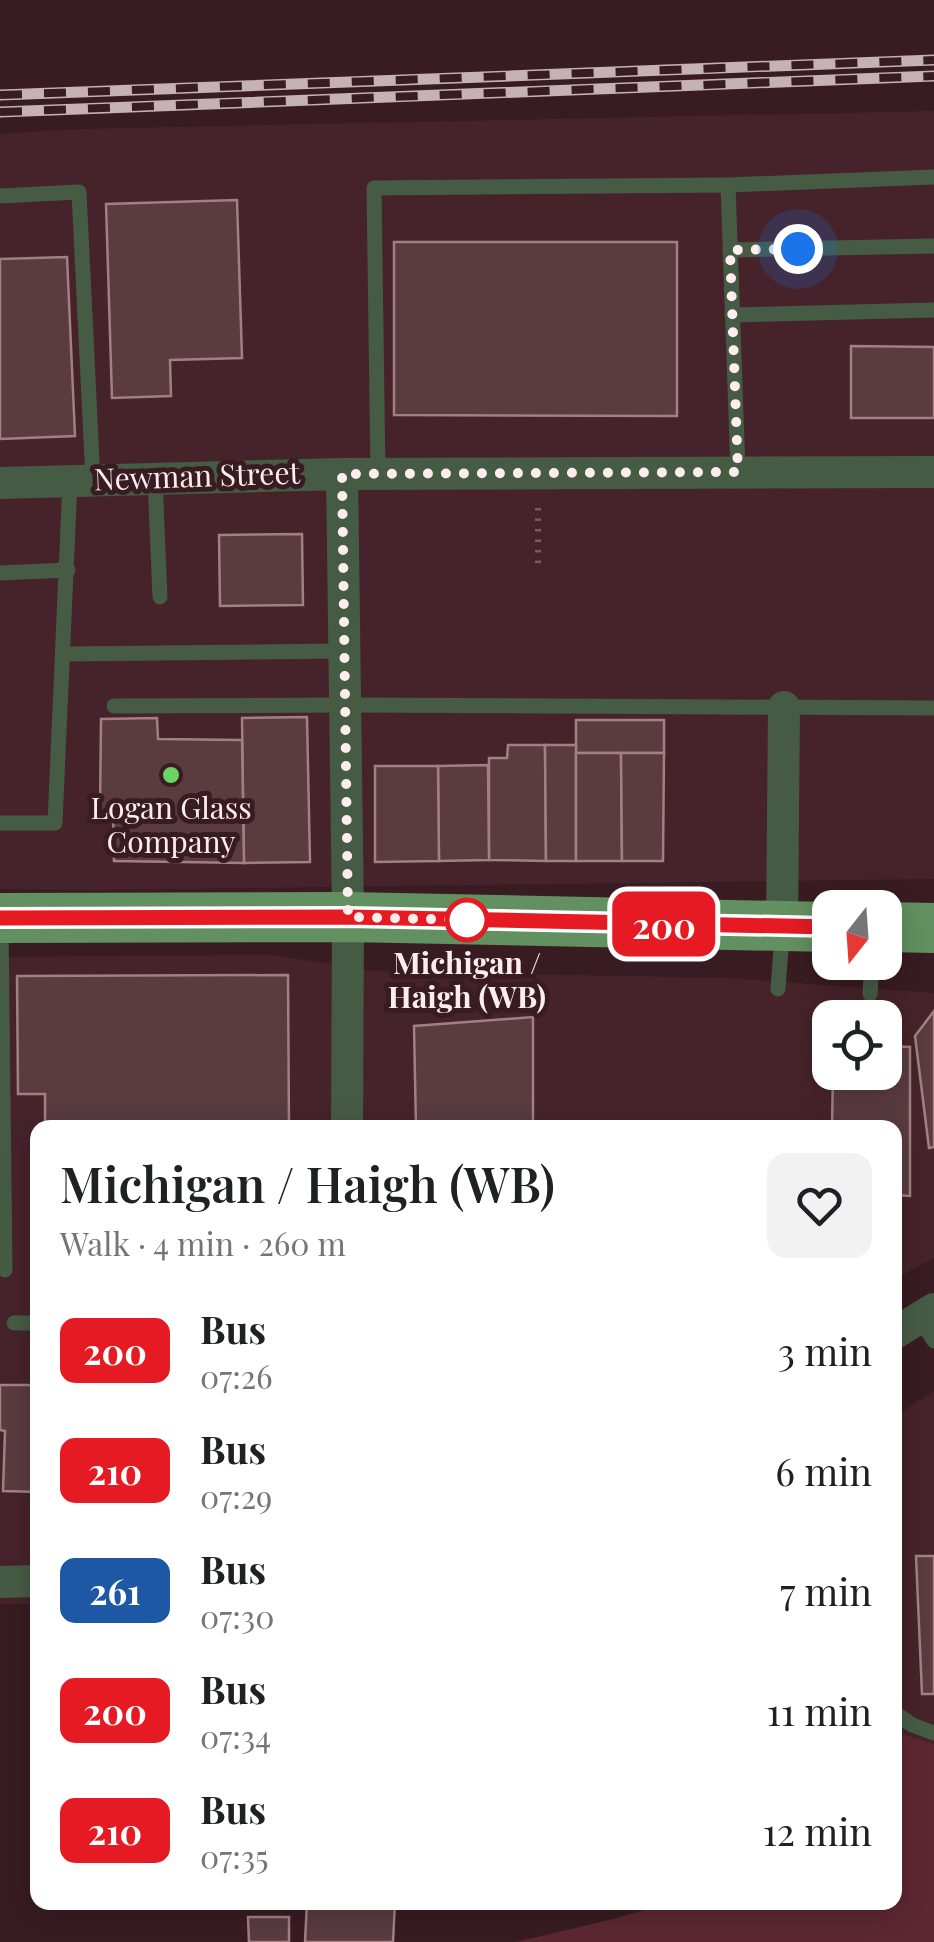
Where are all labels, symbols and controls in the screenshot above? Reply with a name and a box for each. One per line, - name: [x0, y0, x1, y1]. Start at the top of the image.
- your location: [773, 224, 823, 274]
- street label: Newman Street: [93, 451, 301, 499]
- marker: Logan Glass Company: [160, 764, 182, 786]
- place label: Logan Glass Company: [90, 787, 252, 861]
- north arrow: [812, 890, 902, 980]
- map controls: [812, 890, 902, 1090]
- line badge: 200: [606, 892, 722, 956]
- marker: Michigan / Haigh (WB): [446, 899, 488, 941]
- text: 200: [632, 901, 696, 948]
- place label: Michigan / Haigh (WB): [388, 942, 546, 1016]
- button: locate: [812, 1000, 902, 1090]
- text: Michigan / Haigh (WB): [60, 1151, 555, 1215]
- button: heart: [767, 1153, 872, 1258]
- text: Walk · 4 min · 260 m: [60, 1221, 346, 1264]
- text: Bus: [200, 1303, 266, 1354]
- text: 3 min: [778, 1325, 872, 1376]
- text: 200: [83, 1327, 147, 1374]
- text: 07:26: [200, 1354, 273, 1397]
- text: Bus: [200, 1423, 266, 1474]
- text: 6 min: [775, 1445, 872, 1496]
- text: 210: [88, 1447, 142, 1494]
- text: 07:29: [200, 1474, 272, 1517]
- text: Bus: [200, 1543, 266, 1594]
- text: 7 min: [780, 1565, 872, 1616]
- text: 261: [89, 1567, 141, 1614]
- text: 07:30: [200, 1594, 274, 1637]
- text: Bus: [200, 1663, 266, 1714]
- text: 11 min: [767, 1685, 872, 1736]
- text: 200: [83, 1687, 147, 1734]
- text: 07:34: [200, 1714, 271, 1757]
- text: Bus: [200, 1783, 266, 1834]
- text: 12 min: [763, 1805, 872, 1856]
- text: 210: [88, 1807, 142, 1854]
- text: 07:35: [200, 1834, 268, 1877]

